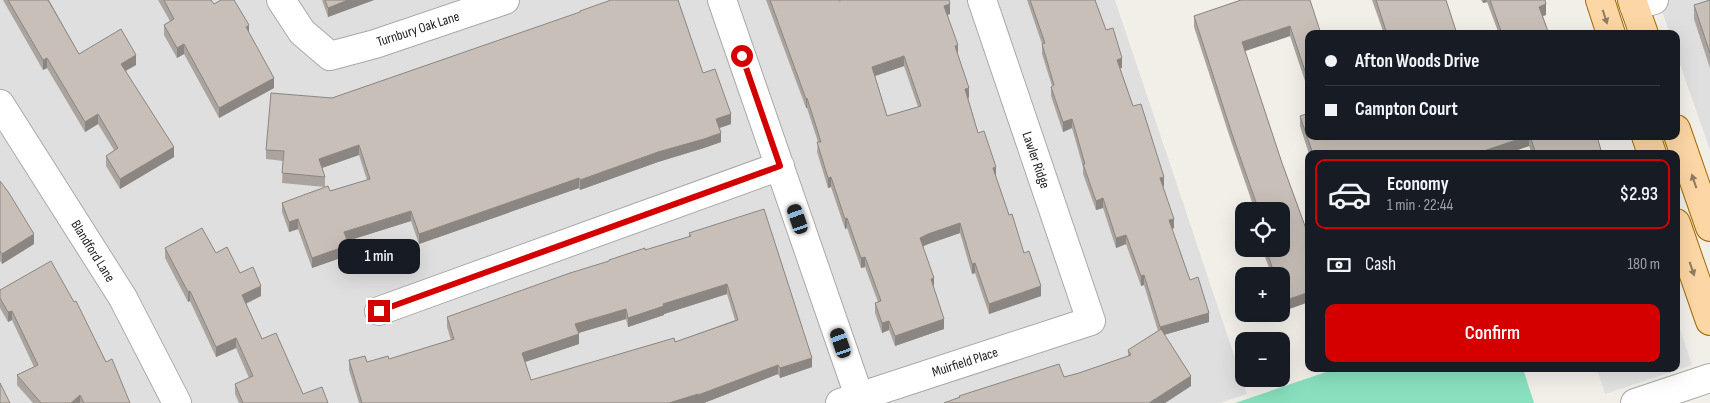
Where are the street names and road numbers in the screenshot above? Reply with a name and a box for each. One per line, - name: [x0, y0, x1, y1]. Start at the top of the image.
- street label: Turnbury Oak Lane: [375, 8, 461, 50]
- street label: Lawler Ridge: [1018, 129, 1054, 191]
- street label: Blandford Lane: [67, 217, 119, 285]
- street label: Muirfield Place: [930, 343, 1000, 381]

